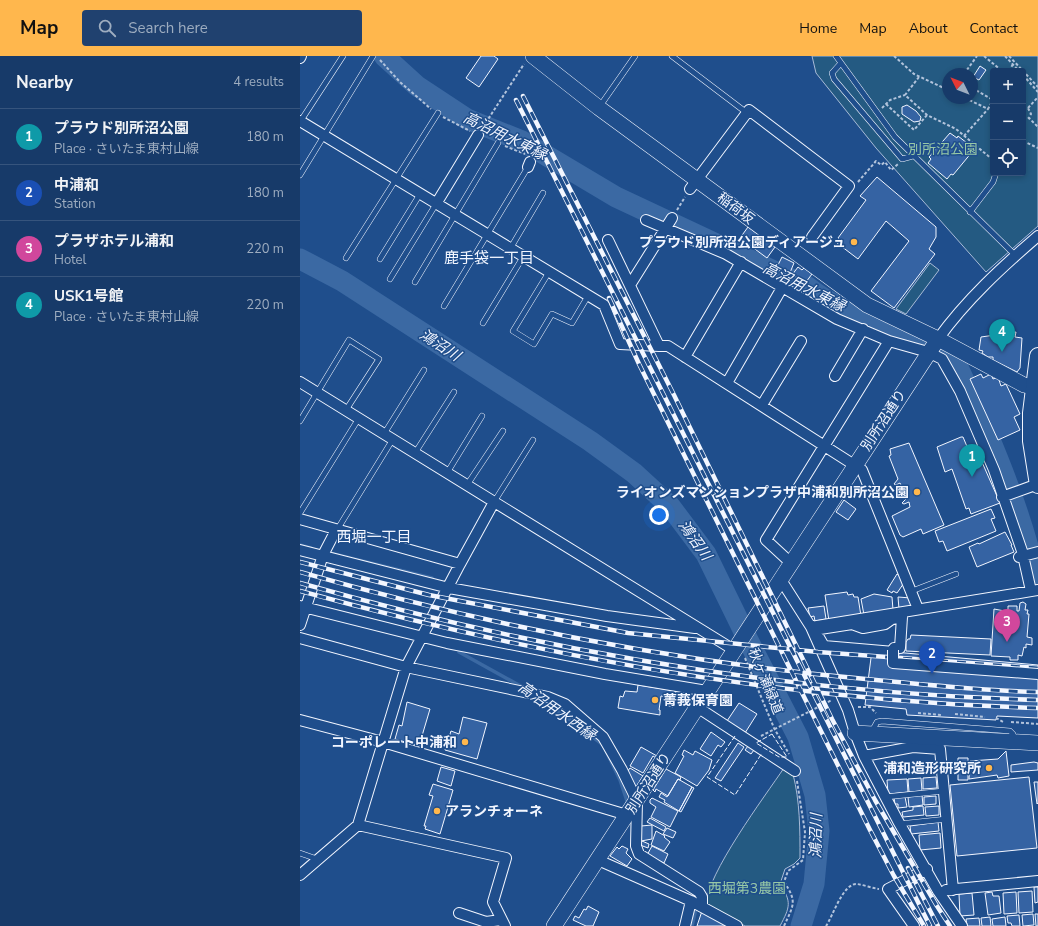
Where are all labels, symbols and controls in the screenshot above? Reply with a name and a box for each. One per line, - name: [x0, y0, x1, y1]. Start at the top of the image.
- search box: [82, 10, 362, 46]
- text: Map: [20, 15, 58, 41]
- icon: search: [96, 17, 118, 39]
- text: Search here: [128, 18, 208, 38]
- text: Home: [799, 19, 837, 38]
- text: Map: [859, 19, 887, 38]
- text: About: [909, 19, 948, 38]
- text: Contact: [970, 19, 1018, 38]
- north arrow: [942, 68, 978, 104]
- map controls: [990, 68, 1026, 176]
- button: +: [990, 68, 1026, 104]
- text: Nearby: [16, 71, 73, 94]
- text: 4 results: [233, 73, 284, 91]
- button: −: [990, 104, 1026, 140]
- water label: 高沼用水東縁: [460, 107, 552, 166]
- text: プラウド別所沼公園: [54, 118, 189, 138]
- text: 1: [25, 128, 33, 146]
- text: 180 m: [246, 128, 284, 146]
- text: Place · さいたま東村山線: [54, 140, 199, 158]
- park label: 別所沼公園: [908, 140, 978, 159]
- button: locate: [990, 140, 1026, 176]
- text: 中浦和: [54, 175, 99, 195]
- text: 2: [25, 184, 33, 202]
- text: 180 m: [246, 184, 284, 202]
- street label: 稲荷坂: [713, 188, 758, 229]
- text: Station: [54, 195, 96, 213]
- text: プラザホテル浦和: [54, 231, 174, 251]
- place label: プラウド別所沼公園ディアージュ: [639, 233, 846, 252]
- marker: プラウド別所沼公園ディアージュ: [849, 237, 859, 247]
- text: 3: [25, 240, 33, 258]
- text: 220 m: [246, 240, 284, 258]
- district label: 鹿手袋一丁目: [444, 248, 534, 268]
- text: Hotel: [54, 251, 86, 269]
- water label: 高沼用水東縁: [759, 258, 850, 317]
- text: USK1号館: [54, 286, 124, 306]
- text: 4: [25, 296, 33, 314]
- text: 220 m: [246, 296, 284, 314]
- text: Place · さいたま東村山線: [54, 308, 199, 326]
- pin: 4: [989, 319, 1015, 352]
- water label: 鴻沼川: [416, 324, 466, 367]
- street label: 別所沼通り: [856, 386, 910, 455]
- pin: 1: [959, 444, 985, 477]
- place label: ライオンズマンションプラザ中浦和別所沼公園: [616, 483, 909, 502]
- marker: ライオンズマンションプラザ中浦和別所沼公園: [912, 487, 922, 497]
- your location: [649, 505, 669, 525]
- water label: 鴻沼川: [674, 516, 717, 566]
- district label: 西堀一丁目: [336, 527, 412, 547]
- pin: 3: [994, 609, 1020, 642]
- pin: 2: [919, 641, 945, 674]
- street label: 秋ヶ瀬緑道: [744, 645, 787, 717]
- water label: 高沼用水西縁: [514, 677, 601, 746]
- place label: 菁莪保育園: [663, 691, 733, 710]
- marker: 菁莪保育園: [650, 695, 660, 705]
- place label: コーポレート中浦和: [331, 733, 457, 752]
- marker: コーポレート中浦和: [460, 737, 470, 747]
- street label: 別所沼通り: [621, 749, 675, 818]
- place label: 浦和造形研究所: [883, 759, 981, 778]
- marker: 浦和造形研究所: [984, 763, 994, 773]
- place label: アランチォーネ: [445, 802, 543, 821]
- marker: アランチォーネ: [432, 806, 442, 816]
- water label: 鴻沼川: [806, 811, 826, 859]
- park label: 西堀第3農園: [708, 879, 786, 898]

